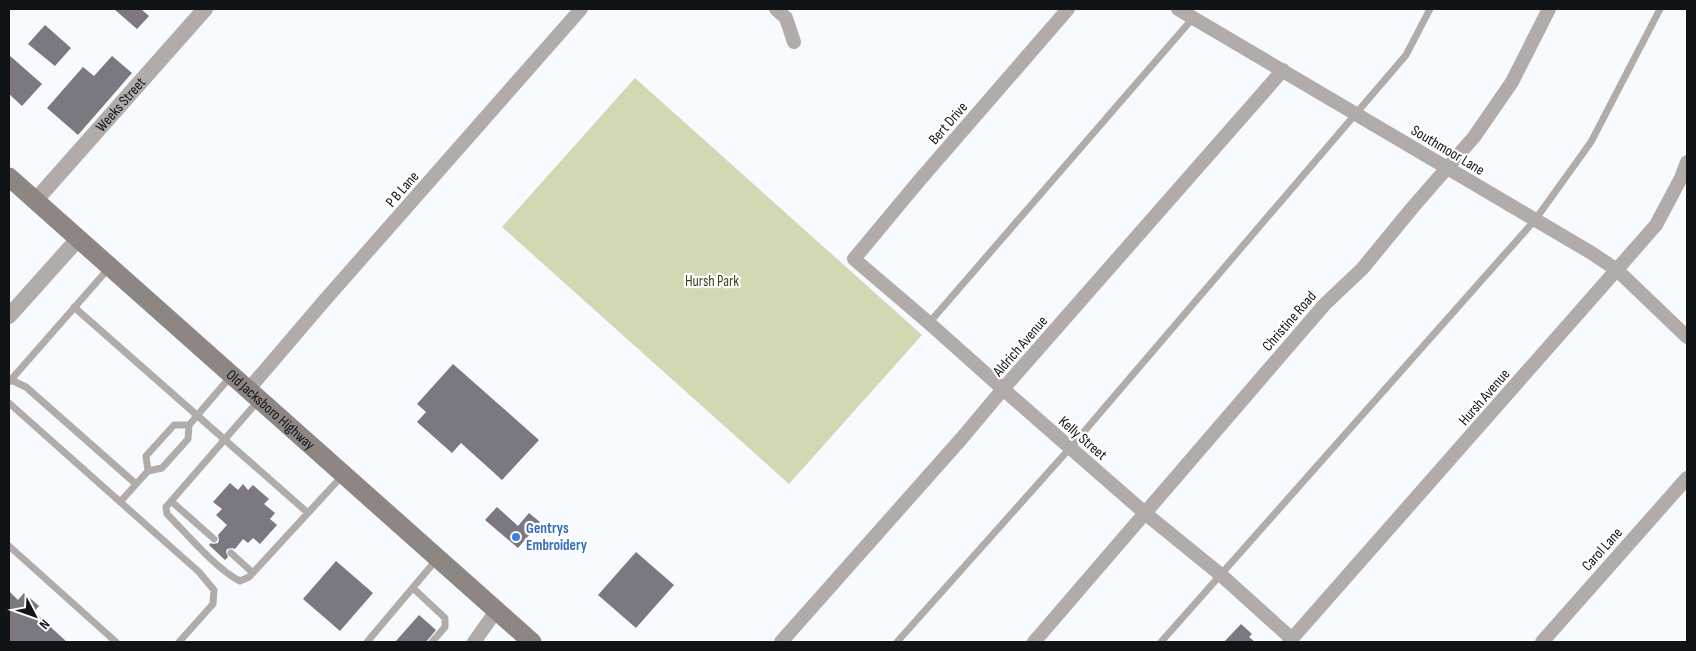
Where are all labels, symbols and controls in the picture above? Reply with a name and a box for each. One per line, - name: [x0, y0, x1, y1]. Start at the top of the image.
- street label: Weeks Street: [92, 73, 150, 136]
- street label: Bert Drive: [925, 98, 972, 149]
- street label: Southmoor Lane: [1408, 121, 1488, 180]
- street label: P B Lane: [382, 167, 423, 211]
- park label: Hursh Park: [685, 272, 739, 291]
- street label: Christine Road: [1258, 287, 1321, 355]
- street label: Aldrich Avenue: [988, 312, 1052, 381]
- street label: Old Jacksboro Highway: [222, 365, 319, 455]
- street label: Hursh Avenue: [1455, 365, 1514, 430]
- street label: Kelly Street: [1055, 412, 1111, 465]
- place label: Gentrys Embroidery: [526, 519, 588, 555]
- street label: Carol Lane: [1578, 524, 1627, 575]
- marker: Gentrys Embroidery: [510, 531, 522, 543]
- north arrow: [10, 591, 60, 641]
- text: N: [36, 616, 53, 633]

